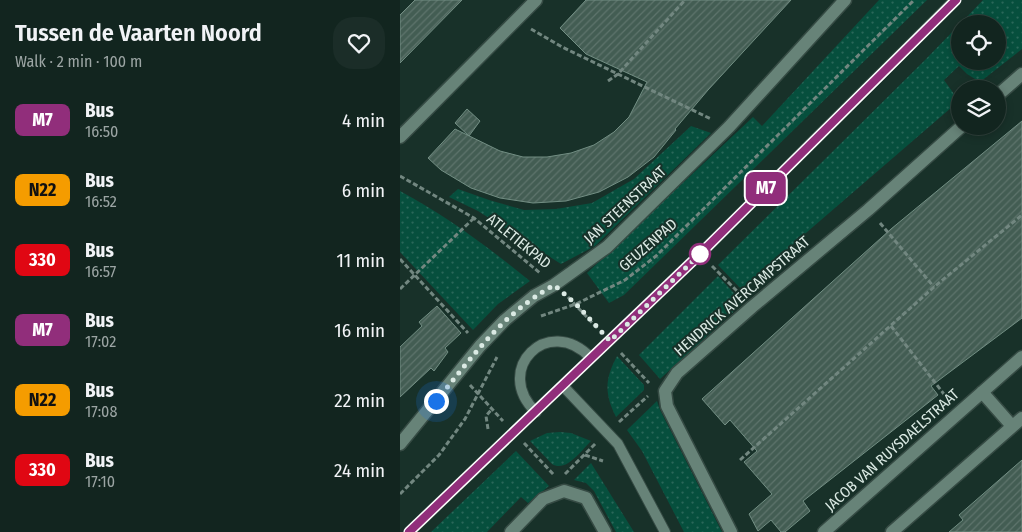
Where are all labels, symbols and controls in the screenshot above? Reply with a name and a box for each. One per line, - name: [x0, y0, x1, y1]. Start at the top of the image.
- map controls: [951, 15, 1006, 135]
- button: locate: [951, 15, 1006, 70]
- button: heart: [333, 17, 385, 69]
- text: Tussen de Vaarten Noord: [15, 19, 262, 47]
- text: Walk · 2 min · 100 m: [15, 52, 142, 71]
- button: layers: [951, 80, 1006, 135]
- text: Bus: [85, 99, 114, 122]
- text: M7: [32, 109, 53, 131]
- text: 4 min: [342, 109, 385, 132]
- text: 16:50: [85, 122, 118, 141]
- street label: JAN STEENSTRAAT: [580, 162, 670, 248]
- text: Bus: [85, 169, 114, 192]
- line badge: M7: [744, 172, 788, 204]
- text: M7: [756, 177, 776, 199]
- text: N22: [29, 179, 56, 201]
- text: 6 min: [342, 179, 385, 202]
- text: 16:52: [85, 192, 117, 211]
- street label: ATLETIEKPAD: [483, 210, 555, 272]
- street label: GEUZENPAD: [615, 215, 681, 275]
- street label: HENDRICK AVERCAMPSTRAAT: [671, 232, 813, 360]
- text: Bus: [85, 239, 114, 262]
- unlabelled marker: [689, 243, 711, 265]
- text: 330: [29, 249, 56, 271]
- text: 11 min: [337, 249, 385, 272]
- text: 16:57: [85, 262, 116, 281]
- text: Bus: [85, 309, 114, 332]
- text: M7: [32, 319, 53, 341]
- text: 16 min: [334, 319, 385, 342]
- text: 17:02: [85, 332, 116, 351]
- text: Bus: [85, 379, 114, 402]
- street label: JACOB VAN RUYSDAELSTRAAT: [821, 385, 963, 515]
- text: N22: [29, 389, 56, 411]
- text: 22 min: [334, 389, 385, 412]
- your location: [424, 389, 449, 414]
- text: 17:08: [85, 402, 117, 421]
- text: Bus: [85, 449, 114, 472]
- text: 330: [29, 459, 56, 481]
- text: 24 min: [334, 459, 385, 482]
- text: 17:10: [85, 472, 115, 491]

